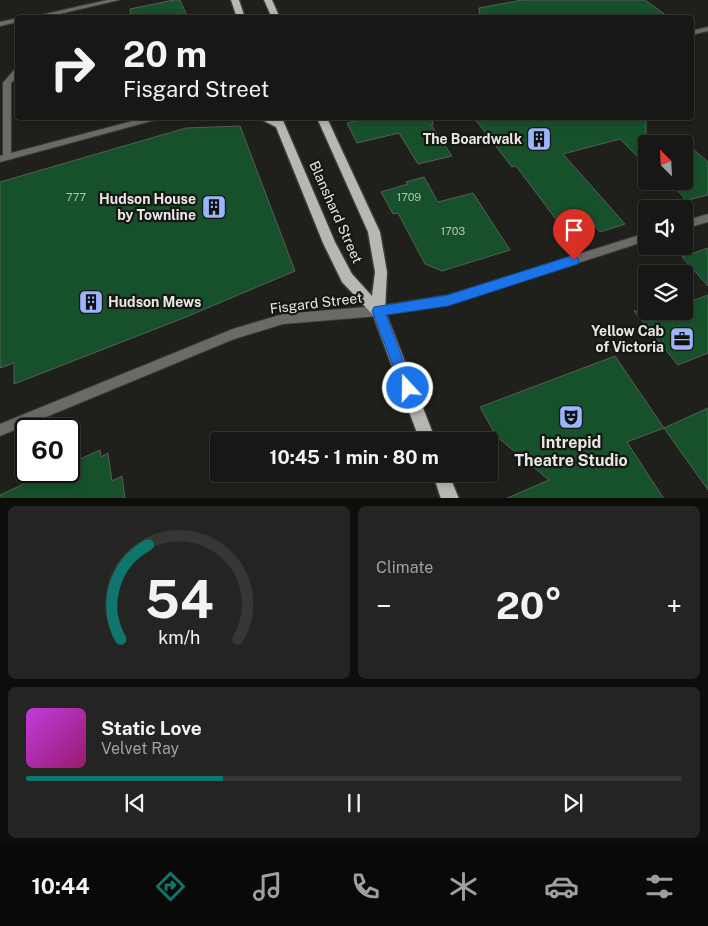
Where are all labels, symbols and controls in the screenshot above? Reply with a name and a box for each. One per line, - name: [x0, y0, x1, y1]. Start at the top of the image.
- text: 20 m: [123, 34, 207, 75]
- icon: right: [40, 35, 105, 100]
- text: Fisgard Street: [123, 76, 269, 102]
- building icon: The Boardwalk: [526, 126, 552, 152]
- place label: The Boardwalk: [423, 131, 522, 147]
- north arrow: [638, 135, 692, 190]
- map controls: [638, 135, 693, 320]
- street label: Blanshard Street: [306, 158, 366, 266]
- house number: 777: [66, 191, 86, 203]
- place label: Hudson House by Townline: [99, 191, 196, 223]
- house number: 1709: [397, 191, 421, 203]
- building icon: Hudson House by Townline: [201, 194, 227, 220]
- button: sound: [638, 200, 693, 255]
- pin: [553, 209, 595, 260]
- icon: arrive: [560, 216, 588, 244]
- house number: 1703: [441, 225, 465, 237]
- button: layers: [638, 265, 693, 320]
- building icon: Hudson Mews: [78, 289, 104, 315]
- street label: Fisgard Street: [269, 289, 363, 317]
- place label: Hudson Mews: [108, 294, 201, 310]
- place label: Yellow Cab of Victoria: [591, 323, 664, 355]
- office icon: Yellow Cab of Victoria: [669, 326, 695, 352]
- position arrow: [381, 361, 433, 413]
- theatre icon: Intrepid Theatre Studio: [558, 404, 584, 430]
- speed limit sign: 60: [15, 418, 80, 483]
- place label: Intrepid Theatre Studio: [514, 433, 628, 470]
- text: 10:45 · 1 min · 80 m: [269, 446, 439, 468]
- text: Climate: [376, 558, 433, 577]
- text: 54: [144, 569, 214, 630]
- text: 20°: [496, 583, 562, 628]
- text: −: [376, 589, 392, 622]
- text: +: [666, 589, 682, 622]
- text: km/h: [158, 627, 200, 648]
- text: Static Love: [101, 717, 202, 739]
- text: Velvet Ray: [101, 739, 179, 758]
- icon: previous: [121, 789, 149, 817]
- icon: pause: [340, 789, 368, 817]
- icon: next: [559, 789, 587, 817]
- icon: directions: [153, 869, 188, 904]
- icon: music: [250, 869, 285, 904]
- icon: phone: [348, 869, 383, 904]
- icon: climate: [446, 869, 481, 904]
- icon: car: [544, 869, 579, 904]
- icon: filters: [642, 869, 677, 904]
- text: 10:44: [31, 873, 90, 899]

